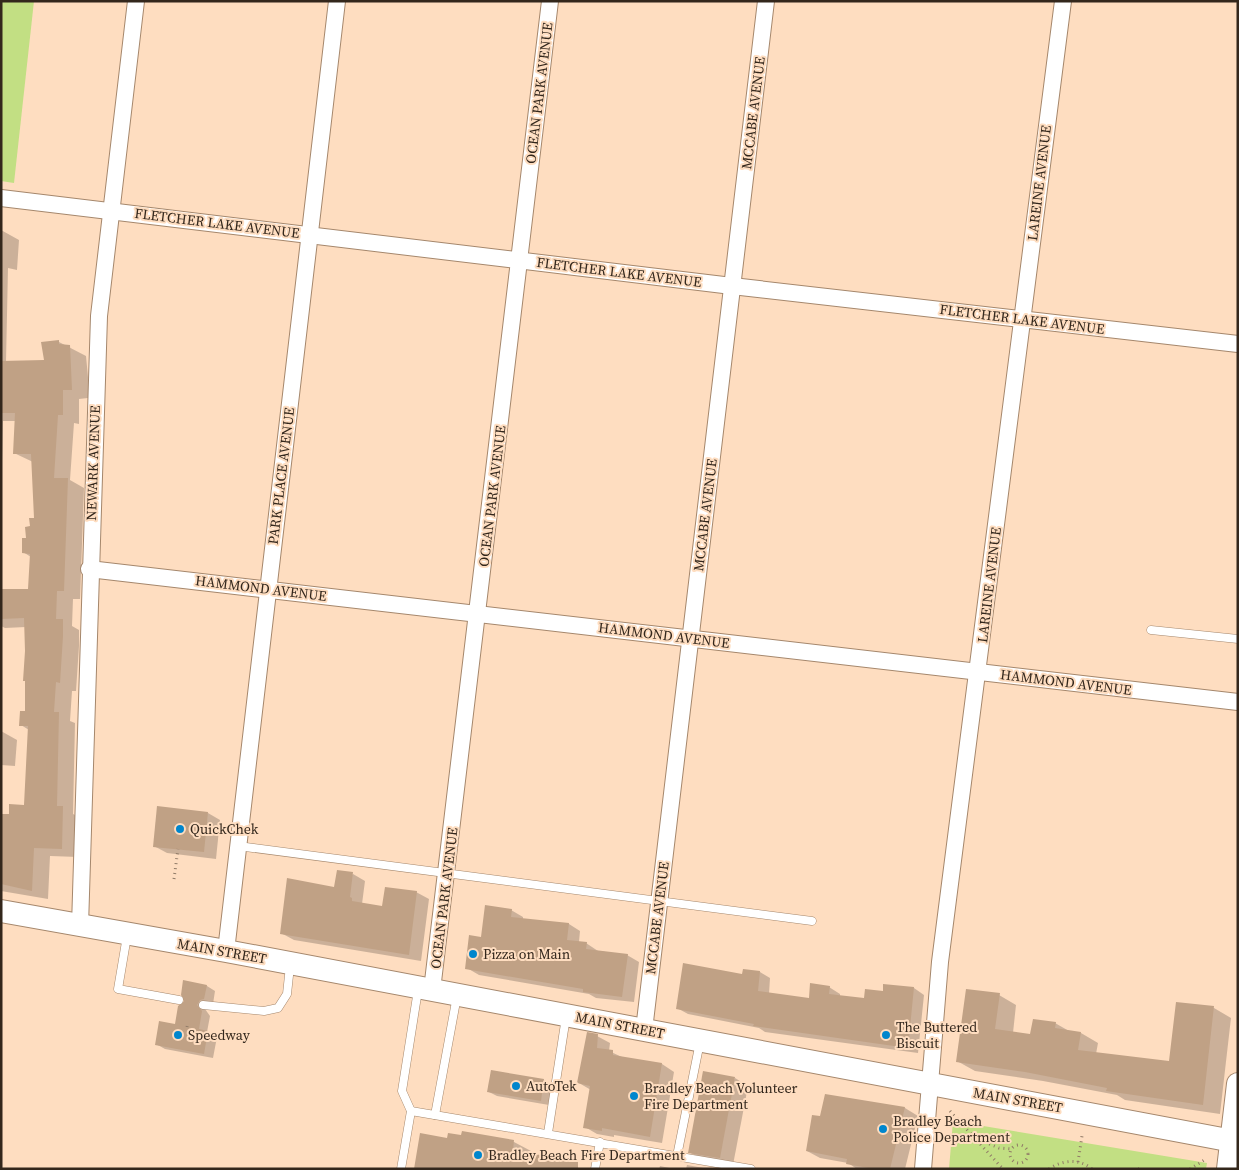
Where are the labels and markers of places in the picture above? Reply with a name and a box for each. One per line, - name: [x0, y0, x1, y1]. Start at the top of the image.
- place label: QuickChek: [190, 819, 259, 839]
- marker: QuickChek: [174, 823, 186, 835]
- place label: Pizza on Main: [483, 944, 571, 964]
- marker: Pizza on Main: [467, 948, 479, 960]
- place label: The Buttered Biscuit: [896, 1017, 977, 1053]
- place label: Speedway: [188, 1025, 251, 1045]
- marker: Speedway: [172, 1029, 184, 1041]
- marker: The Buttered Biscuit: [880, 1029, 892, 1041]
- place label: AutoTek: [526, 1076, 577, 1096]
- place label: Bradley Beach Volunteer Fire Department: [644, 1078, 798, 1114]
- marker: AutoTek: [510, 1080, 522, 1092]
- marker: Bradley Beach Volunteer Fire Department: [628, 1090, 640, 1102]
- place label: Bradley Beach Police Department: [893, 1111, 1010, 1147]
- marker: Bradley Beach Police Department: [877, 1123, 889, 1135]
- place label: Bradley Beach Fire Department: [488, 1145, 685, 1165]
- marker: Bradley Beach Fire Department: [472, 1149, 484, 1161]

